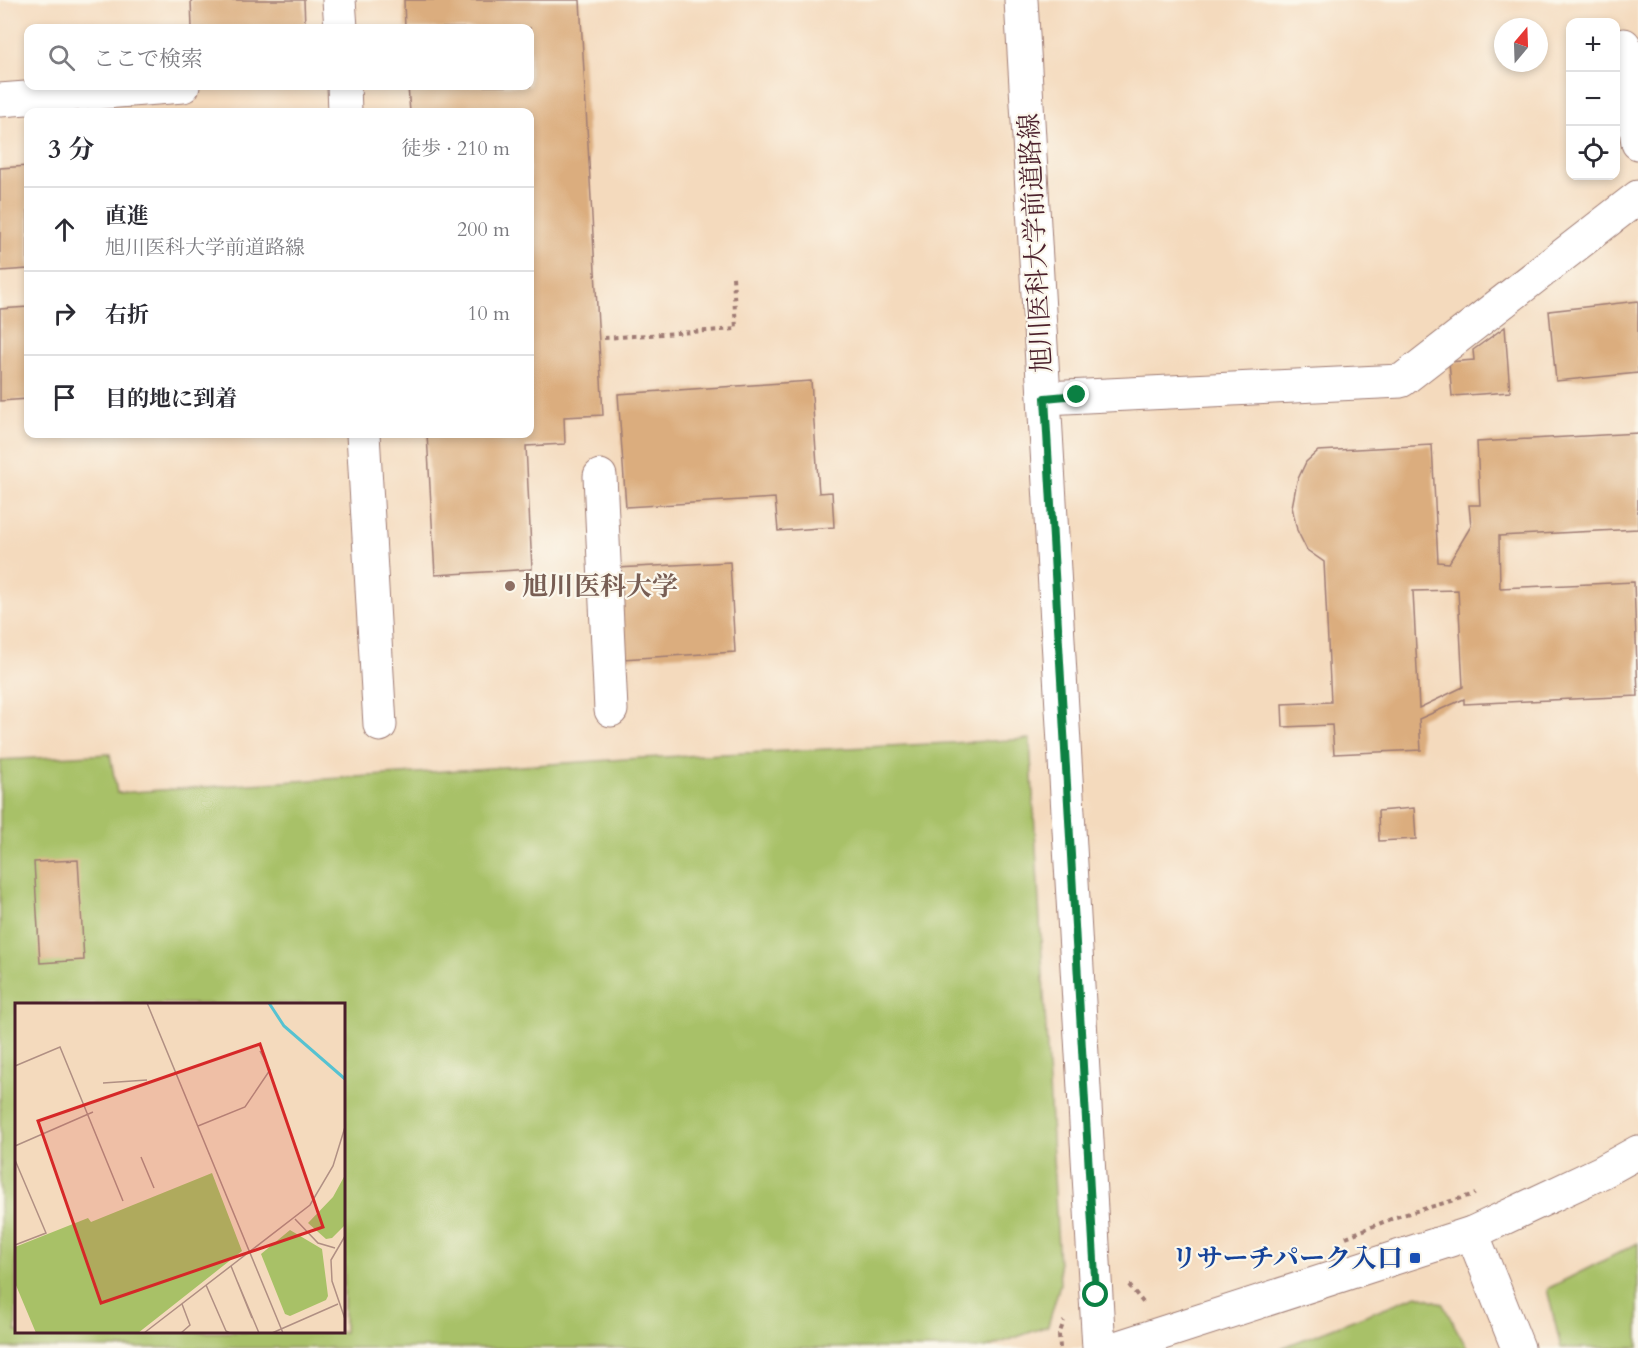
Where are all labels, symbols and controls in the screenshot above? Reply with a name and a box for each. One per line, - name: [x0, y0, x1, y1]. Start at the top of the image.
- north arrow: [1494, 18, 1548, 72]
- map controls: [1566, 18, 1620, 180]
- button: +: [1566, 18, 1620, 72]
- search box: [24, 24, 534, 90]
- icon: search: [45, 41, 78, 74]
- text: ここで検索: [93, 44, 203, 74]
- button: −: [1566, 72, 1620, 126]
- street label: 旭川医科大学前道路線: [1011, 112, 1060, 374]
- button: locate: [1566, 126, 1620, 180]
- text: 3 分: [48, 132, 94, 167]
- text: 徒歩 · 210 m: [401, 135, 510, 162]
- text: 直進: [105, 201, 149, 231]
- icon: ahead: [48, 213, 81, 246]
- text: 200 m: [457, 216, 510, 243]
- text: 旭川医科大学前道路線: [105, 234, 305, 261]
- icon: right: [48, 297, 81, 330]
- text: 右折: [105, 300, 149, 330]
- text: 10 m: [467, 300, 510, 327]
- icon: arrive: [48, 381, 81, 414]
- route end: [1063, 381, 1089, 407]
- text: 目的地に到着: [105, 384, 237, 414]
- place label: 旭川医科大学: [522, 569, 678, 604]
- marker: 旭川医科大学: [503, 579, 517, 593]
- inset map: [15, 1003, 345, 1333]
- place label: リサーチパーク入口: [1171, 1241, 1403, 1276]
- marker: リサーチパーク入口: [1408, 1251, 1422, 1265]
- route start: [1082, 1281, 1108, 1307]

